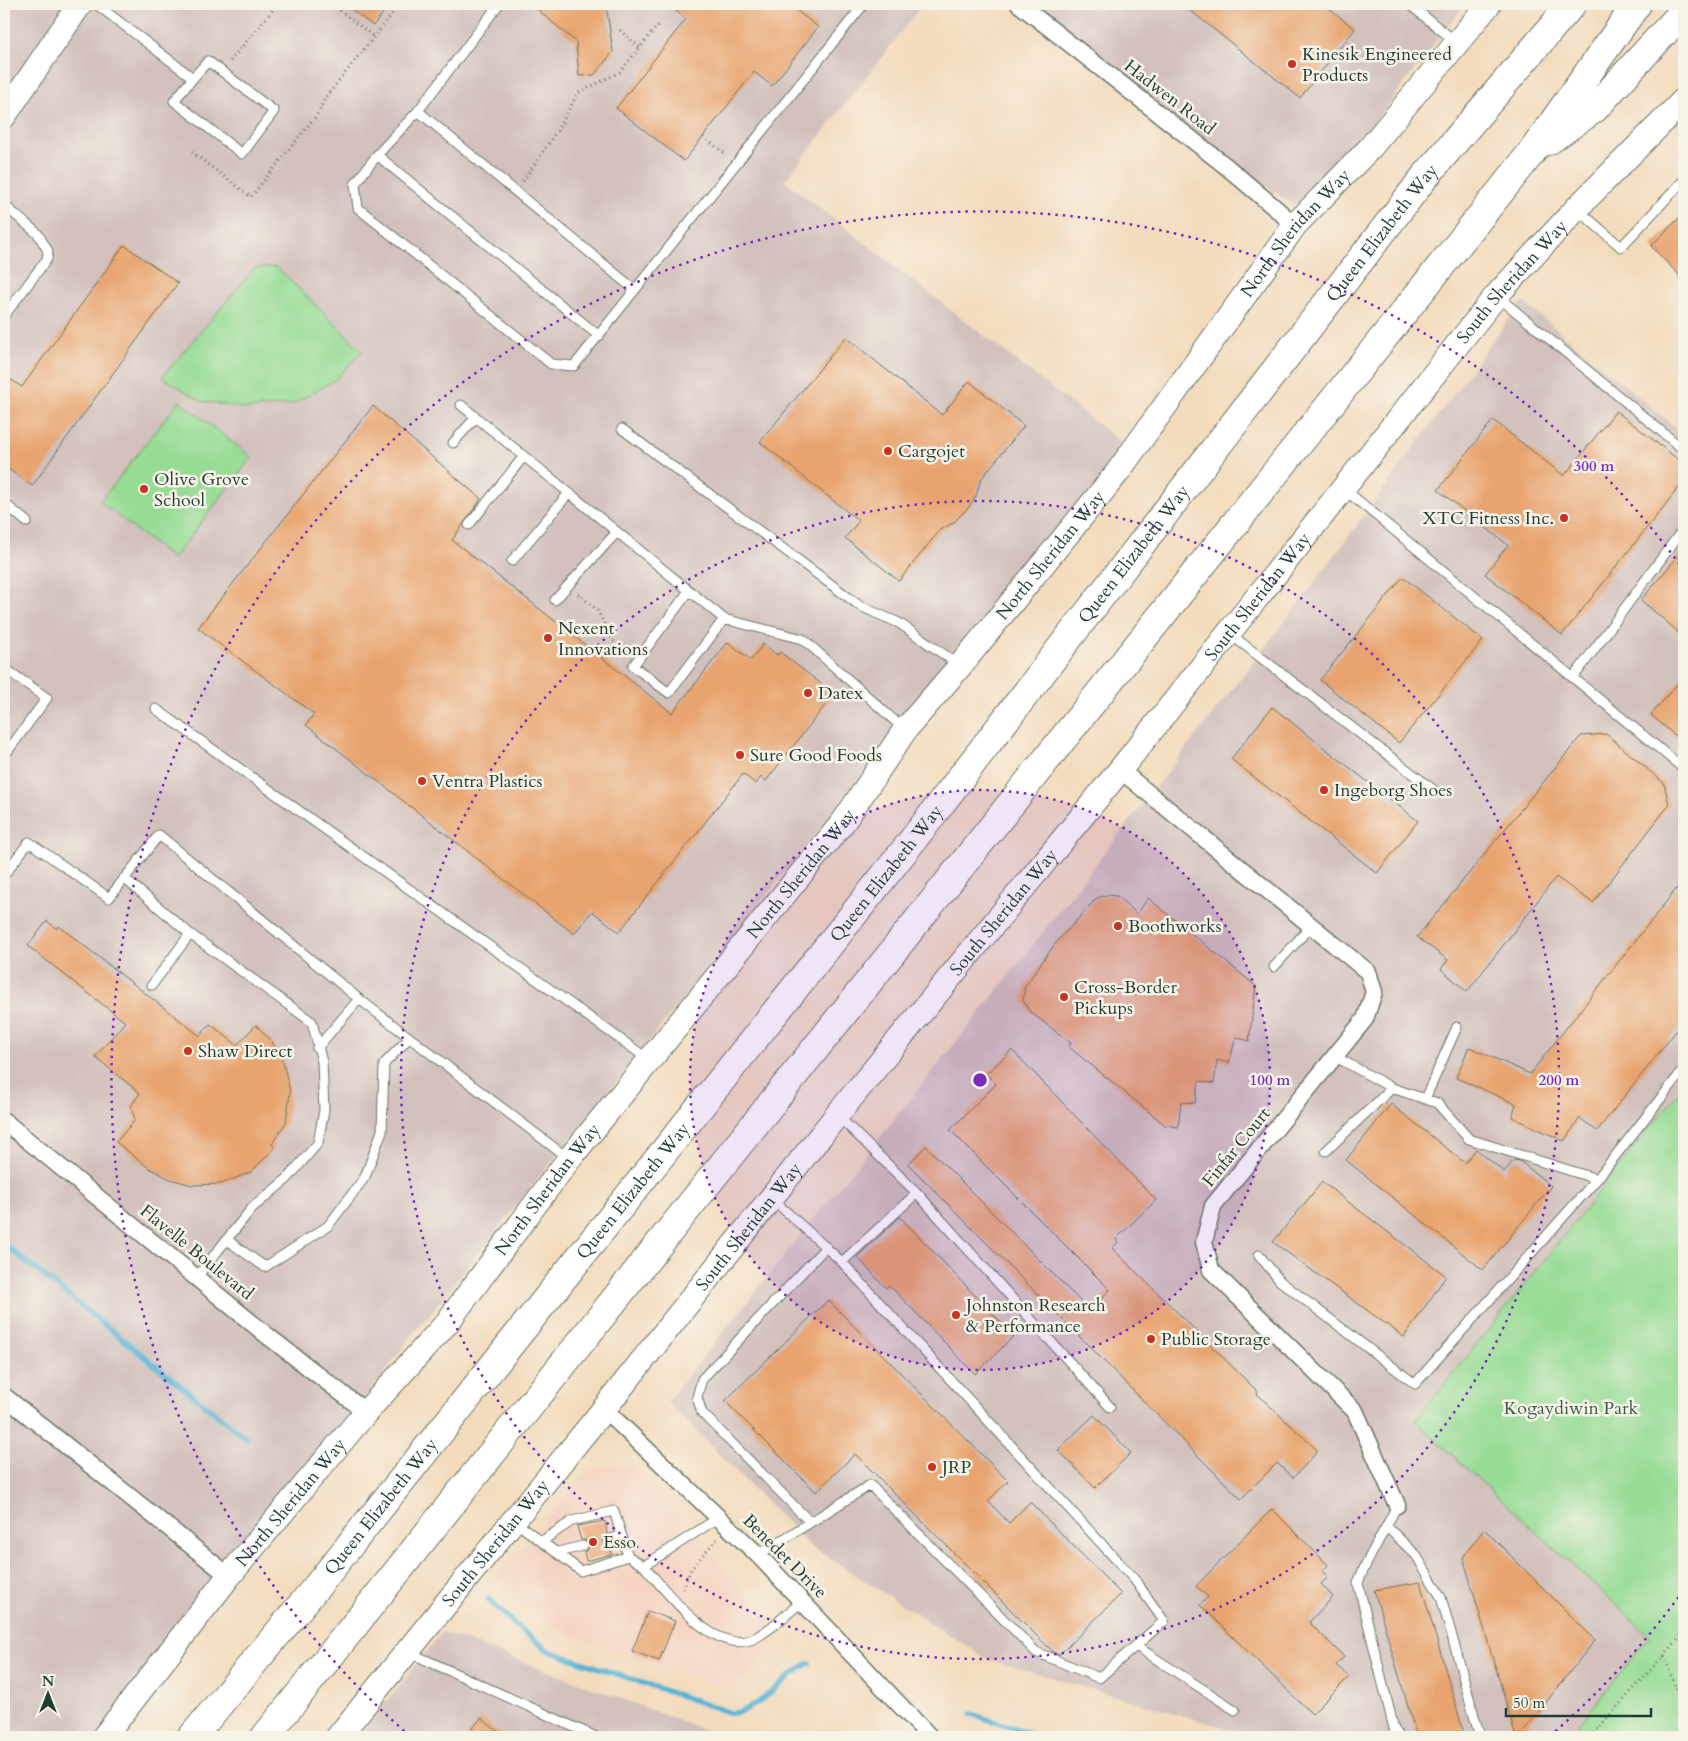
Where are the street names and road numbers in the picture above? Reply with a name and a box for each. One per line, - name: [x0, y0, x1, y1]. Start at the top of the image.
- street label: Hadwen Road: [1119, 54, 1221, 141]
- street label: Queen Elizabeth Way: [1320, 158, 1444, 307]
- street label: North Sheridan Way: [1235, 163, 1356, 303]
- street label: South Sheridan Way: [1451, 214, 1574, 349]
- street label: Queen Elizabeth Way: [1072, 479, 1196, 629]
- street label: North Sheridan Way: [990, 485, 1111, 625]
- street label: South Sheridan Way: [1199, 527, 1317, 666]
- street label: Queen Elizabeth Way: [824, 799, 949, 948]
- street label: North Sheridan Way: [741, 804, 862, 944]
- street label: South Sheridan Way: [944, 843, 1064, 981]
- street label: Finfar Court: [1197, 1102, 1276, 1192]
- street label: Queen Elizabeth Way: [571, 1117, 696, 1265]
- street label: North Sheridan Way: [489, 1118, 607, 1261]
- street label: South Sheridan Way: [690, 1157, 808, 1296]
- street label: Flavelle Boulevard: [135, 1199, 259, 1306]
- street label: North Sheridan Way: [230, 1433, 352, 1572]
- street label: Queen Elizabeth Way: [319, 1433, 444, 1581]
- street label: South Sheridan Way: [437, 1474, 555, 1612]
- street label: Benedet Drive: [737, 1508, 833, 1604]

